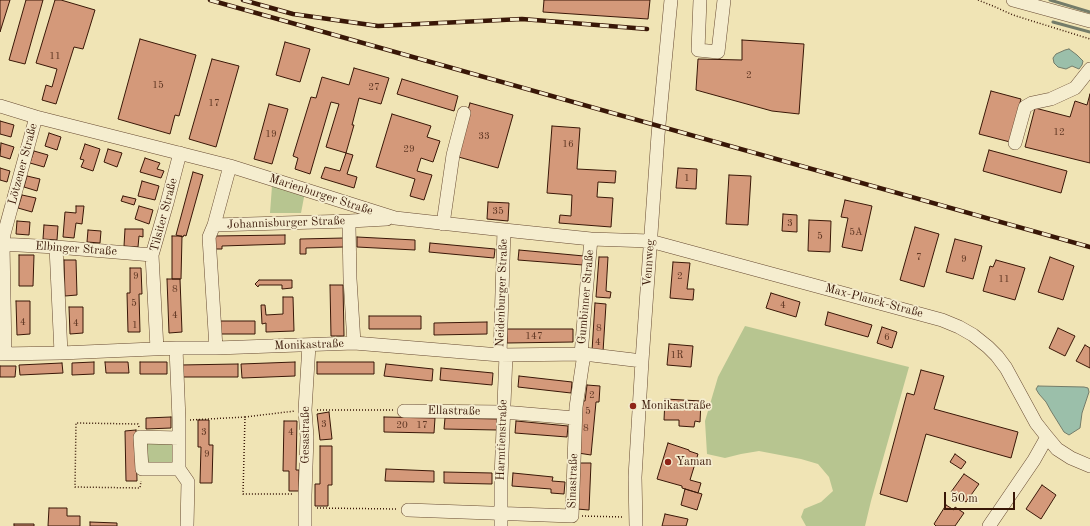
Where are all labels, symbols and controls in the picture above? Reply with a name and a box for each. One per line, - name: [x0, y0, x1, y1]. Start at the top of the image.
- house number: 11: [49, 50, 61, 62]
- house number: 2: [746, 69, 752, 81]
- house number: 15: [152, 79, 164, 91]
- house number: 27: [368, 81, 380, 93]
- house number: 17: [208, 97, 220, 109]
- street label: Lötzener Straße: [5, 122, 41, 206]
- house number: 12: [1053, 126, 1065, 138]
- house number: 19: [265, 128, 277, 140]
- house number: 33: [478, 130, 490, 142]
- house number: 16: [562, 138, 574, 150]
- house number: 29: [403, 143, 415, 155]
- street label: Marienburger Straße: [267, 171, 375, 219]
- house number: 1: [684, 172, 690, 184]
- street label: Tilsiter Straße: [147, 177, 181, 253]
- house number: 35: [492, 205, 504, 217]
- street label: Johannisburger Straße: [227, 214, 345, 232]
- house number: 3: [787, 217, 793, 229]
- house number: 5A: [849, 226, 863, 238]
- house number: 5: [817, 230, 823, 242]
- street label: Elbinger Straße: [35, 239, 117, 259]
- street label: Neidenburger Straße: [493, 239, 511, 347]
- street label: Vennweg: [640, 239, 658, 287]
- street label: Gumbinner Straße: [575, 249, 597, 345]
- house number: 7: [916, 251, 922, 263]
- house number: 9: [961, 253, 967, 265]
- house number: 9: [133, 270, 139, 282]
- house number: 2: [677, 270, 683, 282]
- house number: 11: [998, 273, 1010, 285]
- street label: Max-Planck-Straße: [824, 281, 924, 321]
- house number: 8: [172, 283, 178, 295]
- house number: 5: [131, 297, 137, 309]
- house number: 4: [780, 299, 786, 311]
- house number: 4: [172, 309, 178, 321]
- house number: 4: [20, 316, 26, 328]
- house number: 4: [73, 317, 79, 329]
- house number: 1: [132, 319, 138, 331]
- house number: 8: [596, 322, 602, 334]
- house number: 147: [525, 330, 543, 342]
- house number: 6: [884, 331, 890, 343]
- house number: 4: [595, 336, 601, 348]
- street label: Monikastraße: [274, 337, 344, 353]
- house number: 1R: [671, 349, 683, 361]
- house number: 2: [589, 389, 595, 401]
- street label: Harmtienstraße: [493, 399, 511, 481]
- place label: Monikastraße: [641, 399, 711, 413]
- marker: Monikastraße: [628, 401, 638, 411]
- street label: Ellastraße: [427, 403, 481, 419]
- house number: 5: [585, 405, 591, 417]
- street label: Gesastraße: [299, 406, 313, 464]
- house number: 3: [321, 418, 327, 430]
- house number: 20: [396, 419, 408, 431]
- house number: 17: [416, 419, 428, 431]
- house number: 8: [583, 422, 589, 434]
- house number: 3: [201, 426, 207, 438]
- house number: 4: [288, 426, 294, 438]
- house number: 9: [204, 448, 210, 460]
- street label: Sinastraße: [565, 453, 581, 509]
- place label: Yaman: [676, 455, 712, 469]
- marker: Yaman: [663, 457, 673, 467]
- scale bar: [946, 484, 1017, 510]
- text: 50 m: [951, 493, 978, 505]

